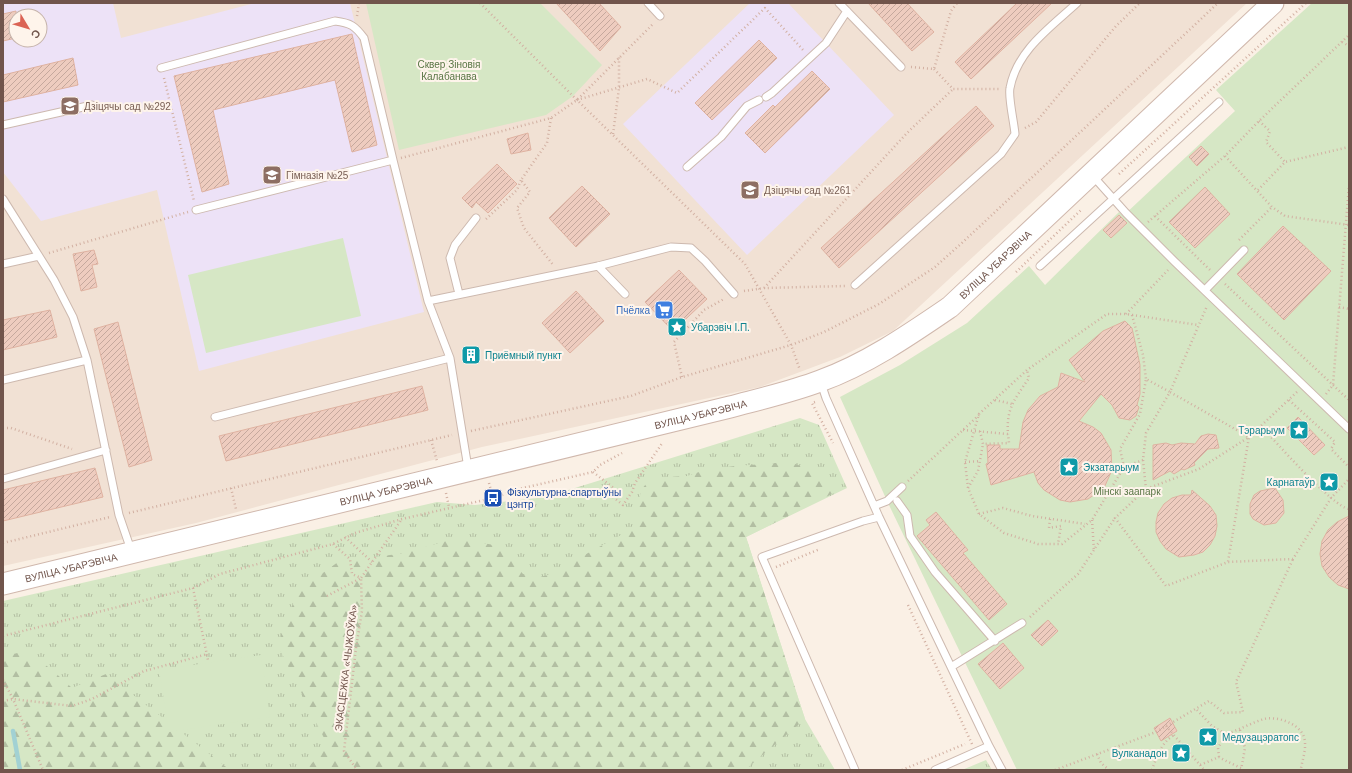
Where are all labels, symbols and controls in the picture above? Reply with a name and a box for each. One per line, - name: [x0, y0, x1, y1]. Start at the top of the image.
- north arrow: [8, 8, 48, 48]
- text: С: [29, 27, 43, 41]
- park label: Сквер Зіновія Калабанава: [418, 59, 481, 82]
- school or university icon: Дзіцячы сад №292: [59, 95, 81, 117]
- place label: Дзіцячы сад №292: [84, 101, 171, 112]
- school or university icon: Гімназія №25: [261, 164, 283, 186]
- place label: Гімназія №25: [286, 170, 349, 181]
- school or university icon: Дзіцячы сад №261: [739, 179, 761, 201]
- place label: Дзіцячы сад №261: [764, 185, 851, 196]
- street label: ВУЛІЦА УБАРЭВІЧА: [957, 228, 1034, 301]
- supermarket icon: Пчёлка: [653, 299, 675, 321]
- place label: Пчёлка: [616, 305, 650, 316]
- place icon: Убарэвіч І.П.: [666, 316, 688, 338]
- place label: Убарэвіч І.П.: [691, 322, 750, 333]
- building icon: Приёмный пункт: [460, 344, 482, 366]
- place label: Приёмный пункт: [485, 350, 562, 361]
- street label: ВУЛІЦА УБАРЭВІЧА: [653, 397, 748, 431]
- place icon: Тэрарыум: [1288, 419, 1310, 441]
- place label: Тэрарыум: [1238, 425, 1285, 436]
- place icon: Экзатарыум: [1058, 456, 1080, 478]
- place label: Экзатарыум: [1083, 462, 1139, 473]
- place icon: Карнатаўр: [1318, 471, 1340, 493]
- street label: ВУЛІЦА УБАРЭВІЧА: [339, 474, 433, 507]
- place label: Карнатаўр: [1267, 477, 1315, 488]
- park label: Мінскі заапарк: [1093, 486, 1161, 497]
- bus stop icon: Фізкультурна-спартыўны цэнтр: [482, 487, 504, 509]
- place label: Фізкультурна-спартыўны цэнтр: [507, 487, 621, 510]
- street label: ВУЛІЦА УБАРЭВІЧА: [24, 551, 119, 584]
- street label: ЭКАСЦЕЖКА «ЧЫЖОЎКА»: [332, 603, 359, 732]
- place icon: Медузацэратопс: [1197, 726, 1219, 748]
- place label: Медузацэратопс: [1222, 732, 1299, 743]
- place icon: Вулканадон: [1170, 742, 1192, 764]
- place label: Вулканадон: [1112, 748, 1167, 759]

